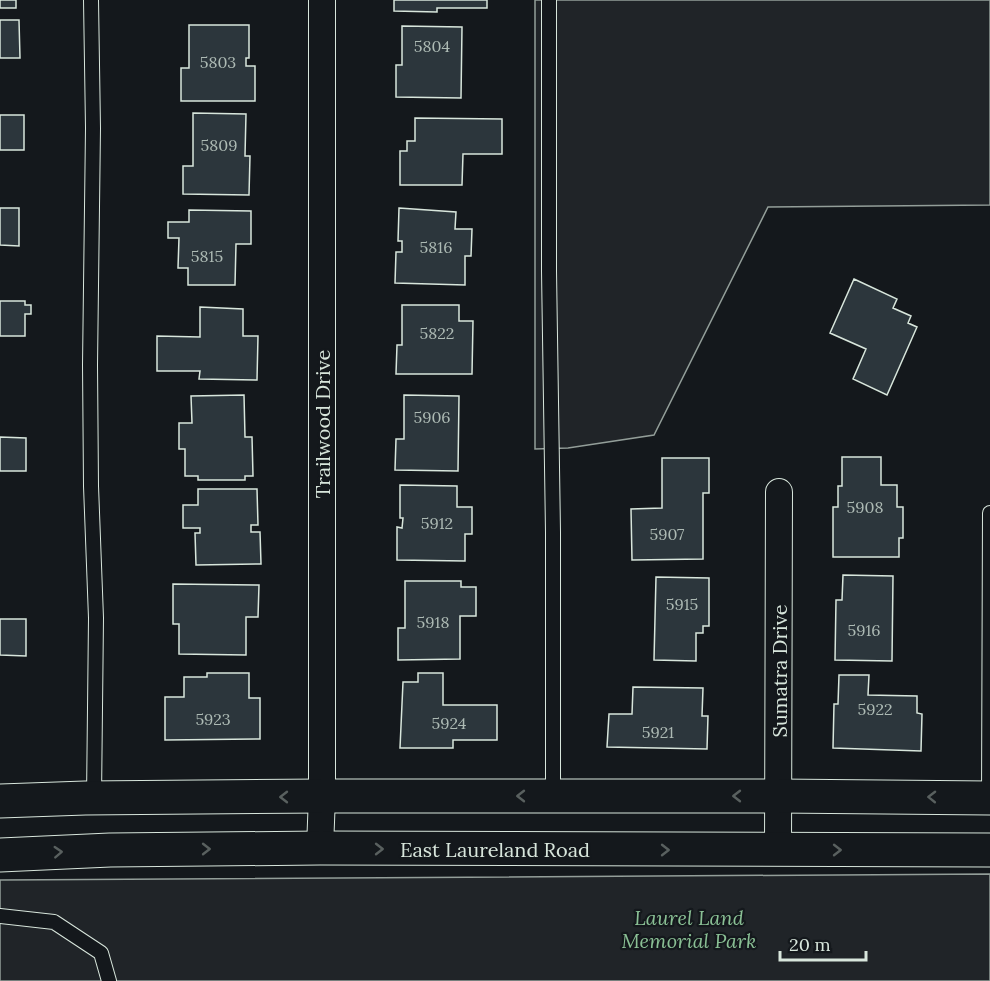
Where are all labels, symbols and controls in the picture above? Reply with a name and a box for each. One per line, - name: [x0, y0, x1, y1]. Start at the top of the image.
- house number: 5804: [414, 36, 450, 56]
- house number: 5803: [200, 52, 236, 72]
- house number: 5809: [201, 135, 237, 155]
- house number: 5816: [420, 237, 452, 257]
- house number: 5815: [191, 246, 223, 266]
- house number: 5822: [420, 323, 454, 343]
- street label: Trailwood Drive: [310, 349, 335, 498]
- house number: 5906: [413, 407, 451, 427]
- house number: 5908: [847, 497, 883, 517]
- house number: 5912: [421, 513, 453, 533]
- house number: 5907: [650, 524, 685, 544]
- house number: 5915: [666, 594, 698, 614]
- street label: Sumatra Drive: [767, 604, 792, 738]
- house number: 5918: [417, 612, 449, 632]
- house number: 5916: [847, 620, 881, 640]
- house number: 5922: [857, 699, 893, 719]
- house number: 5923: [195, 709, 231, 729]
- house number: 5924: [432, 713, 467, 733]
- house number: 5921: [642, 722, 674, 742]
- one-way arrow: [279, 790, 288, 803]
- one-way arrow: [516, 790, 525, 802]
- one-way arrow: [732, 790, 741, 802]
- one-way arrow: [927, 791, 936, 804]
- street label: East Laureland Road: [400, 837, 590, 862]
- one-way arrow: [202, 843, 211, 855]
- one-way arrow: [374, 843, 383, 855]
- one-way arrow: [661, 844, 670, 856]
- one-way arrow: [832, 844, 841, 856]
- one-way arrow: [54, 846, 63, 859]
- park label: Laurel Land Memorial Park: [622, 905, 756, 953]
- scale bar: [780, 924, 866, 962]
- text: 20 m: [789, 933, 831, 956]

